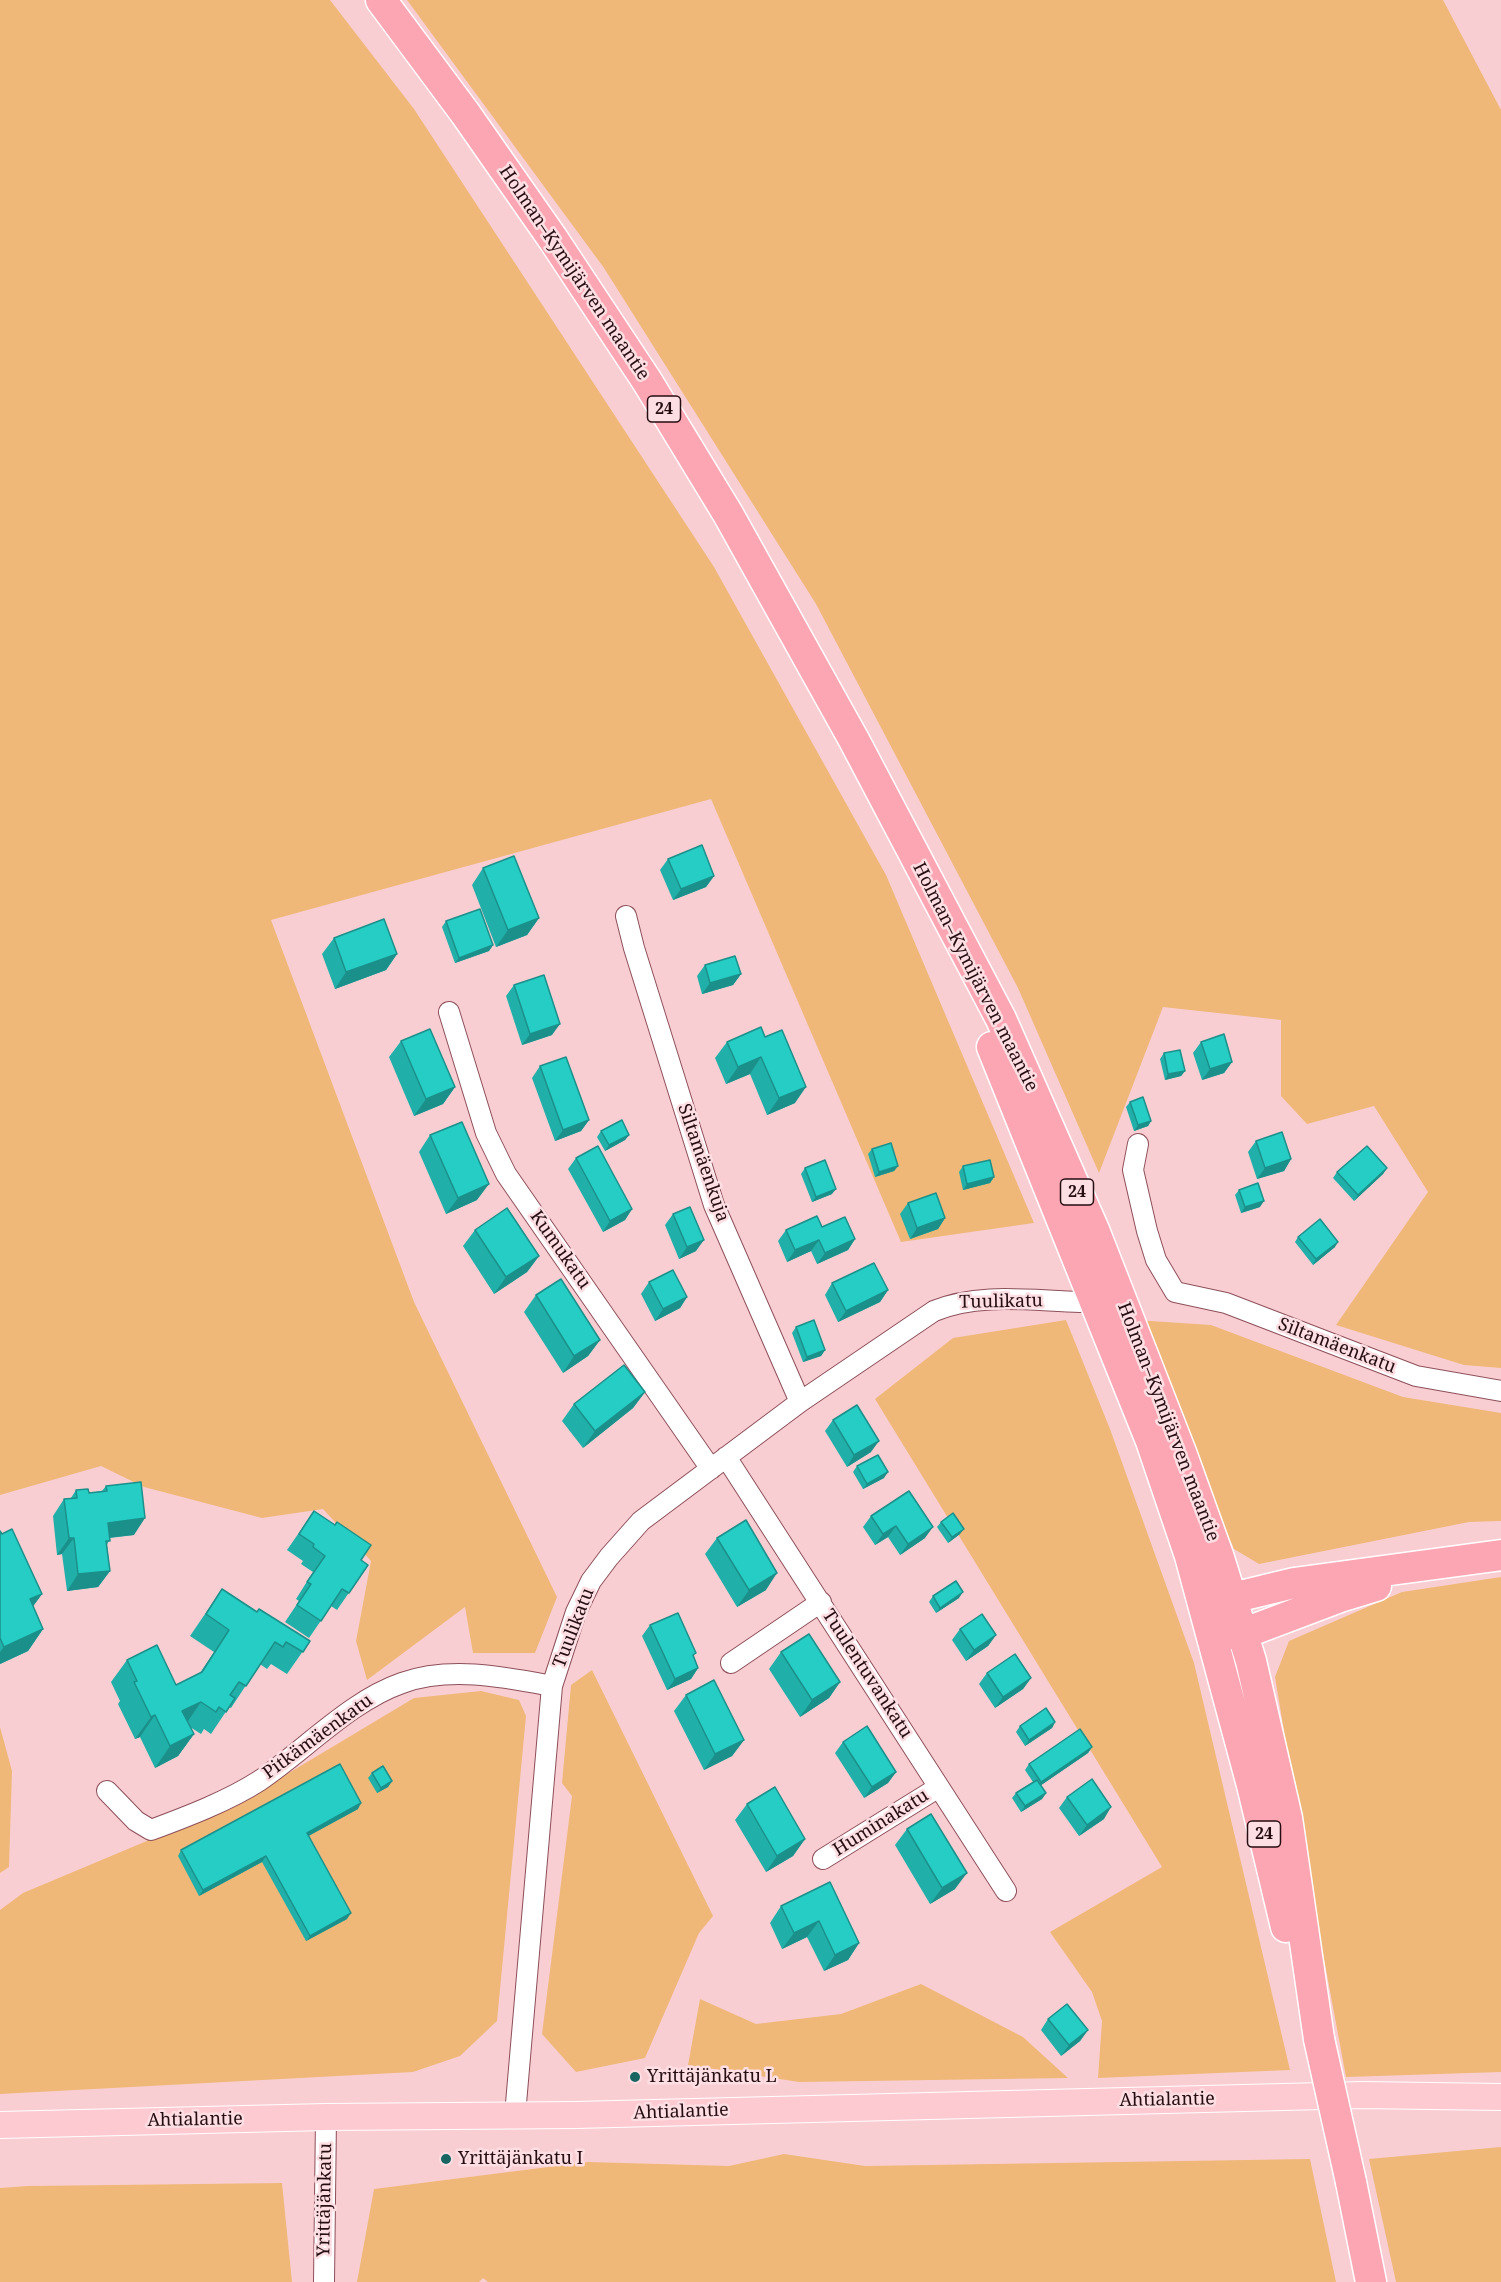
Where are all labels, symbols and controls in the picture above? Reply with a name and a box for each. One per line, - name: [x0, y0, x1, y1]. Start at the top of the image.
- street label: Holman–Kymijärven maantie: [494, 162, 654, 384]
- road number: 24: [648, 396, 680, 422]
- street label: Holman–Kymijärven maantie: [908, 859, 1042, 1095]
- street label: Siltamäenkuja: [673, 1101, 733, 1225]
- road number: 24: [1060, 1179, 1094, 1205]
- street label: Kumukatu: [525, 1207, 595, 1293]
- street label: Tuulikatu: [959, 1290, 1043, 1314]
- street label: Holman–Kymijärven maantie: [1112, 1300, 1224, 1544]
- street label: Siltamäenkatu: [1275, 1314, 1399, 1378]
- street label: Tuulikatu: [549, 1585, 599, 1671]
- street label: Tuulentuvankatu: [817, 1606, 917, 1742]
- street label: Pitkämäenkatu: [259, 1690, 377, 1784]
- street label: Huminakatu: [829, 1785, 933, 1861]
- road number: 24: [1248, 1821, 1280, 1847]
- place label: Yrittäjänkatu L: [647, 2066, 777, 2088]
- marker: Yrittäjänkatu L: [628, 2070, 642, 2084]
- street label: Ahtialantie: [1119, 2088, 1215, 2112]
- street label: Ahtialantie: [633, 2100, 729, 2124]
- street label: Ahtialantie: [147, 2108, 243, 2132]
- street label: Yrittäjänkatu: [313, 2143, 337, 2257]
- place label: Yrittäjänkatu I: [458, 2148, 583, 2170]
- marker: Yrittäjänkatu I: [439, 2152, 453, 2166]

